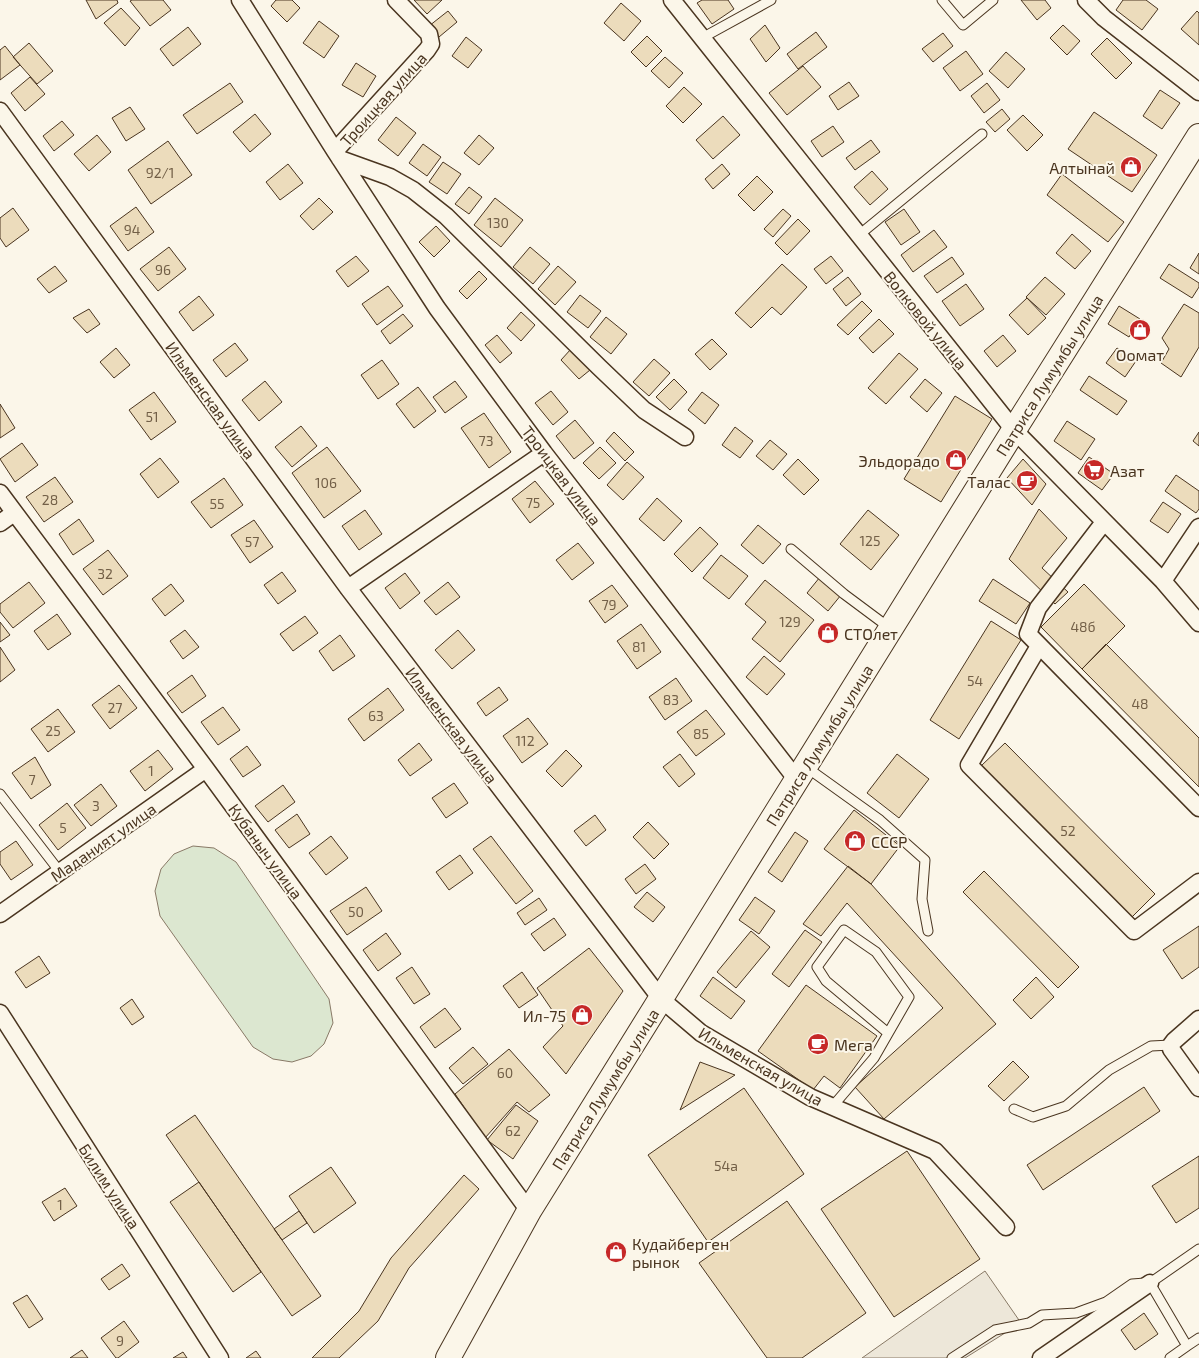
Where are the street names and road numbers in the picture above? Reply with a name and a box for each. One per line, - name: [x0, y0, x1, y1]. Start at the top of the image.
- street label: Троицкая улица: [336, 48, 431, 150]
- street label: Волковой улица: [880, 267, 972, 374]
- street label: Патриса Лумумбы улица: [991, 291, 1107, 460]
- street label: Ильменская улица: [161, 338, 260, 463]
- street label: Троицкая улица: [518, 422, 606, 529]
- street label: Патриса Лумумбы улица: [761, 661, 877, 830]
- street label: Ильменская улица: [401, 663, 502, 787]
- street label: Маданият улица: [47, 798, 160, 886]
- street label: Кубаныч улица: [224, 799, 307, 903]
- street label: Патриса Лумумбы улица: [547, 1005, 663, 1174]
- street label: Ильменская улица: [695, 1023, 827, 1110]
- street label: Билим улица: [75, 1140, 145, 1233]

